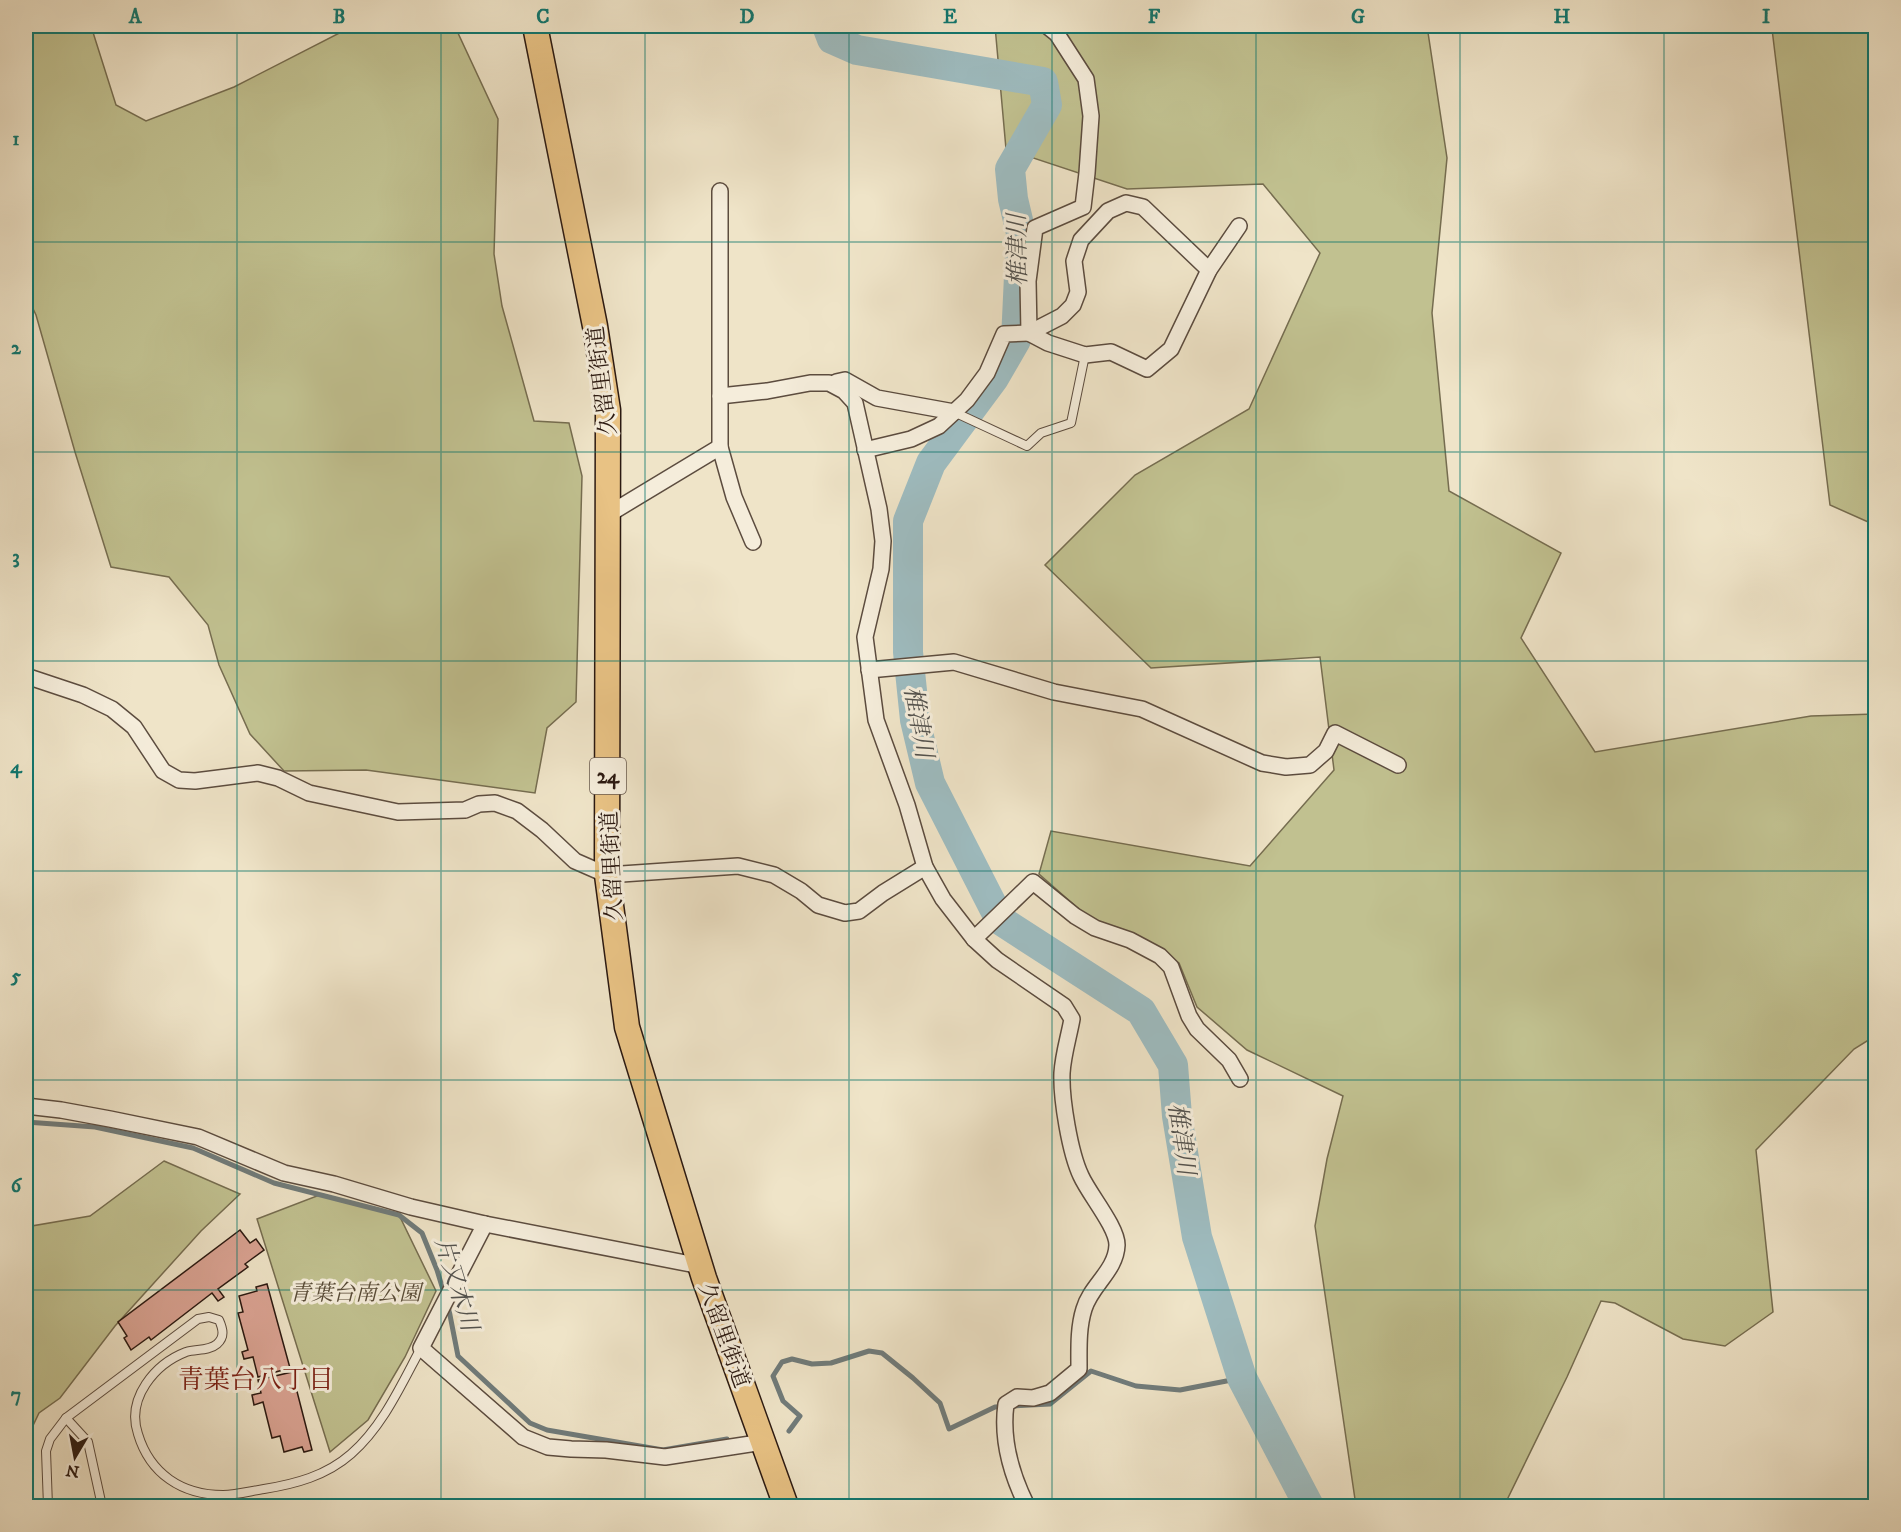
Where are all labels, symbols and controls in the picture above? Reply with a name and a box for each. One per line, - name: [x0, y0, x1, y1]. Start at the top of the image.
- text: A: [128, 5, 143, 30]
- text: B: [333, 5, 345, 30]
- text: C: [536, 5, 550, 30]
- text: D: [740, 5, 755, 30]
- text: E: [943, 5, 957, 30]
- text: F: [1148, 5, 1161, 30]
- text: G: [1351, 5, 1365, 30]
- text: H: [1554, 5, 1571, 30]
- text: I: [1762, 5, 1770, 30]
- text: 1: [12, 127, 20, 152]
- water label: 椎津川: [1002, 211, 1034, 286]
- street label: 久留里街道: [582, 325, 623, 437]
- text: 2: [11, 336, 22, 361]
- text: 3: [12, 545, 20, 570]
- water label: 椎津川: [897, 684, 940, 763]
- text: 4: [10, 755, 23, 780]
- road number: 24: [590, 758, 626, 794]
- street label: 久留里街道: [596, 810, 629, 922]
- text: 5: [10, 964, 21, 989]
- water label: 椎津川: [1161, 1101, 1201, 1180]
- text: 6: [11, 1174, 23, 1199]
- water label: 片又木川: [428, 1234, 485, 1337]
- street label: 久留里街道: [692, 1279, 755, 1392]
- park label: 青葉台南公園: [289, 1280, 424, 1307]
- district label: 青葉台八丁目: [178, 1364, 334, 1397]
- text: 7: [11, 1383, 21, 1408]
- north arrow: [45, 1427, 105, 1487]
- text: N: [64, 1460, 81, 1482]

